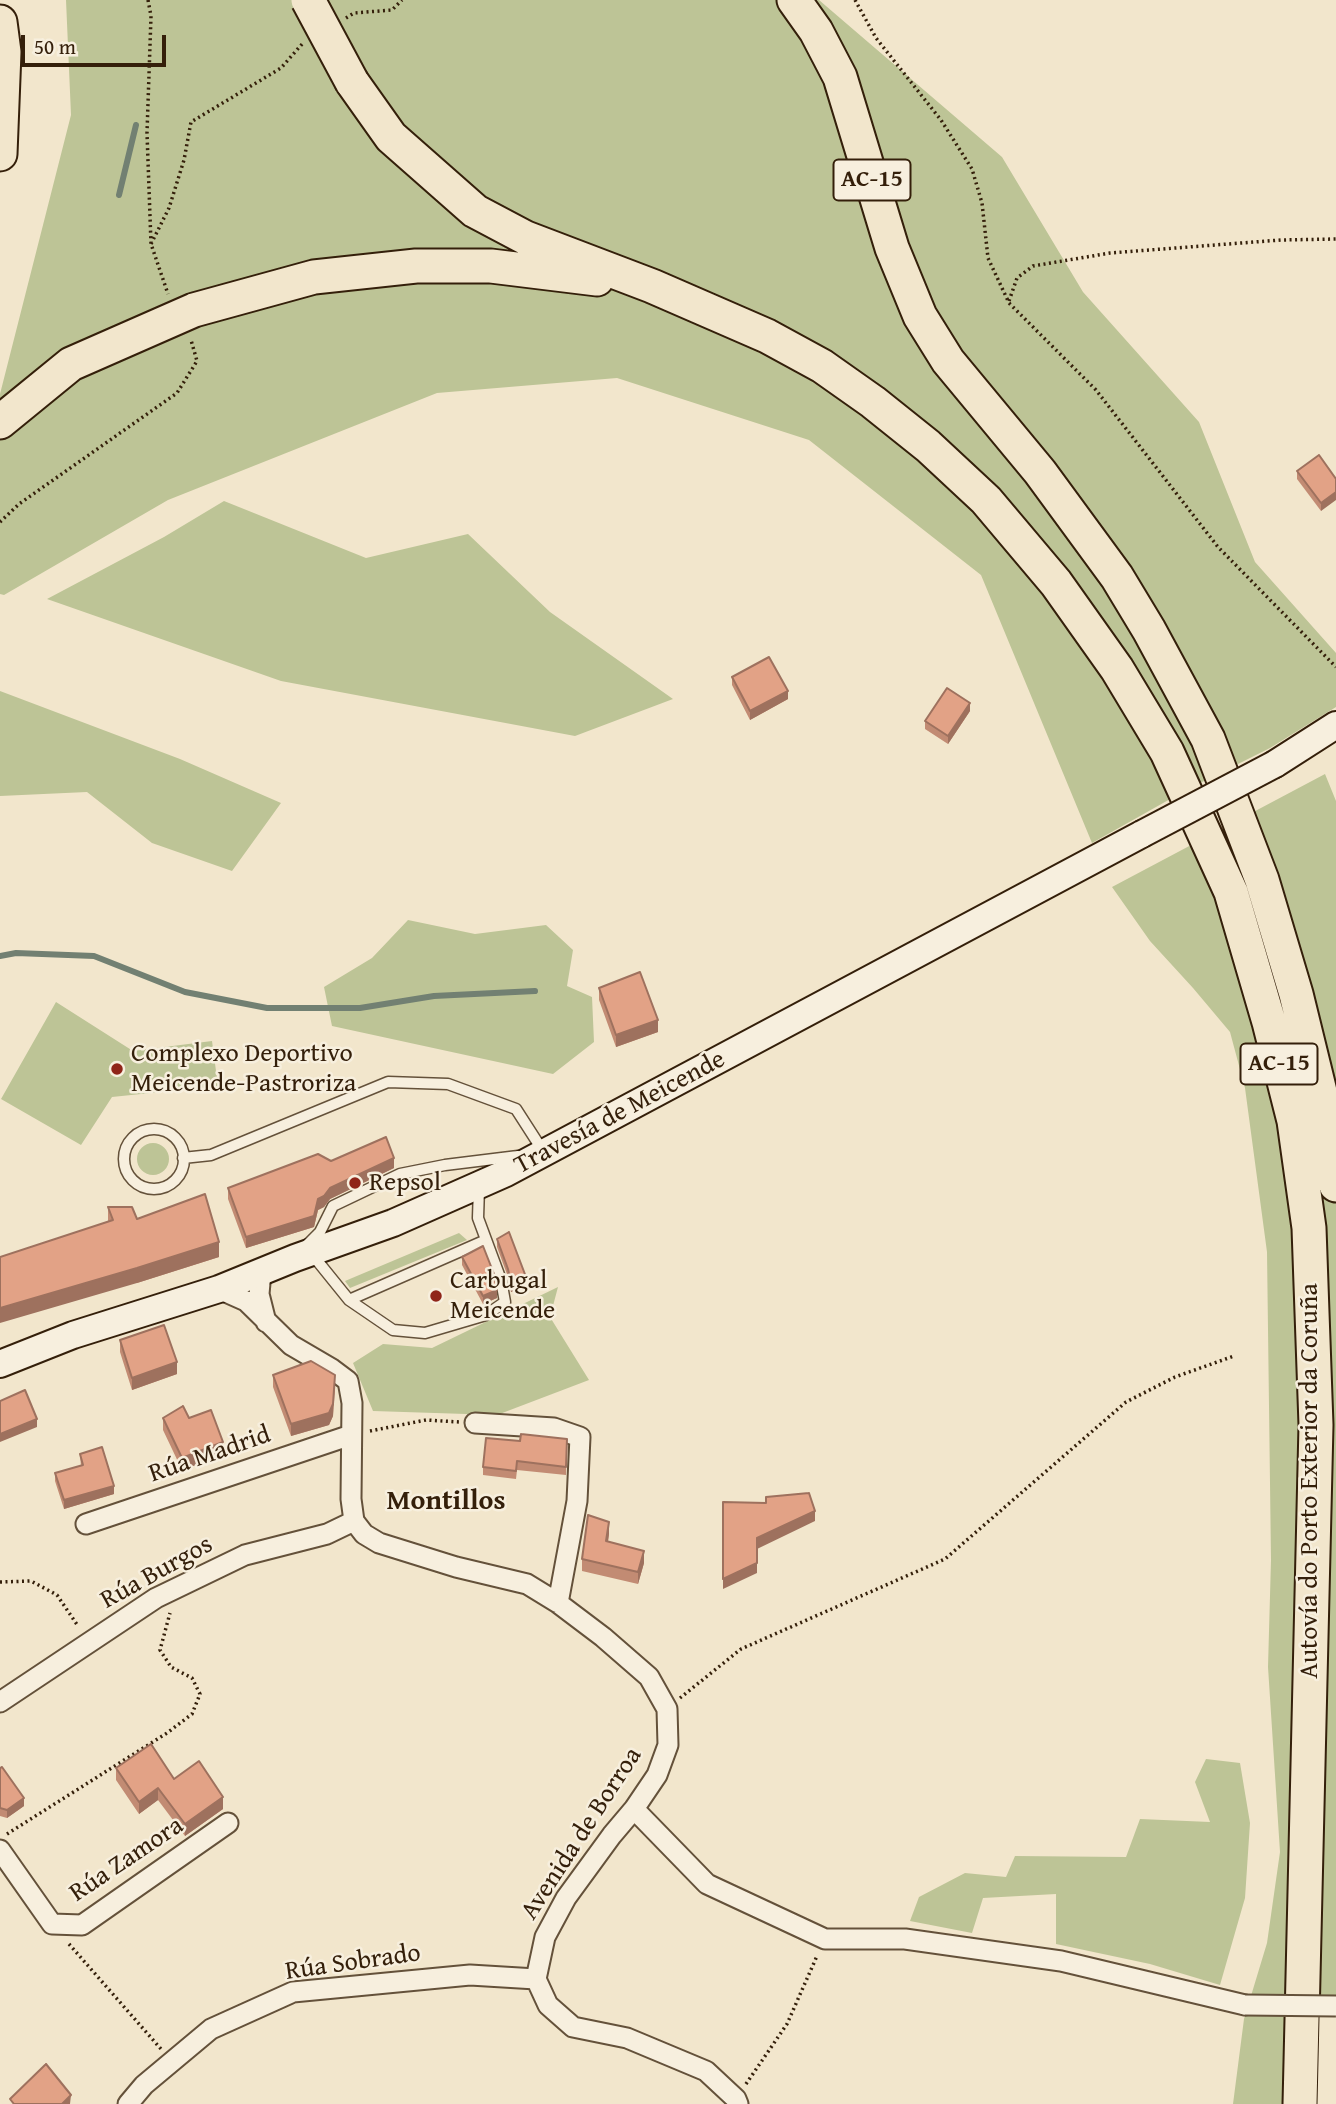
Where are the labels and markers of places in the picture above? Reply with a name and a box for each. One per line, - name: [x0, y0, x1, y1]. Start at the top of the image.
- place label: Complexo Deportivo Meicende-Pastroriza: [131, 1038, 356, 1100]
- marker: Complexo Deportivo Meicende-Pastroriza: [109, 1061, 125, 1077]
- place label: Repsol: [369, 1167, 441, 1199]
- marker: Repsol: [347, 1175, 363, 1191]
- place label: Carbugal Meicende: [450, 1265, 555, 1326]
- marker: Carbugal Meicende: [428, 1288, 444, 1304]

